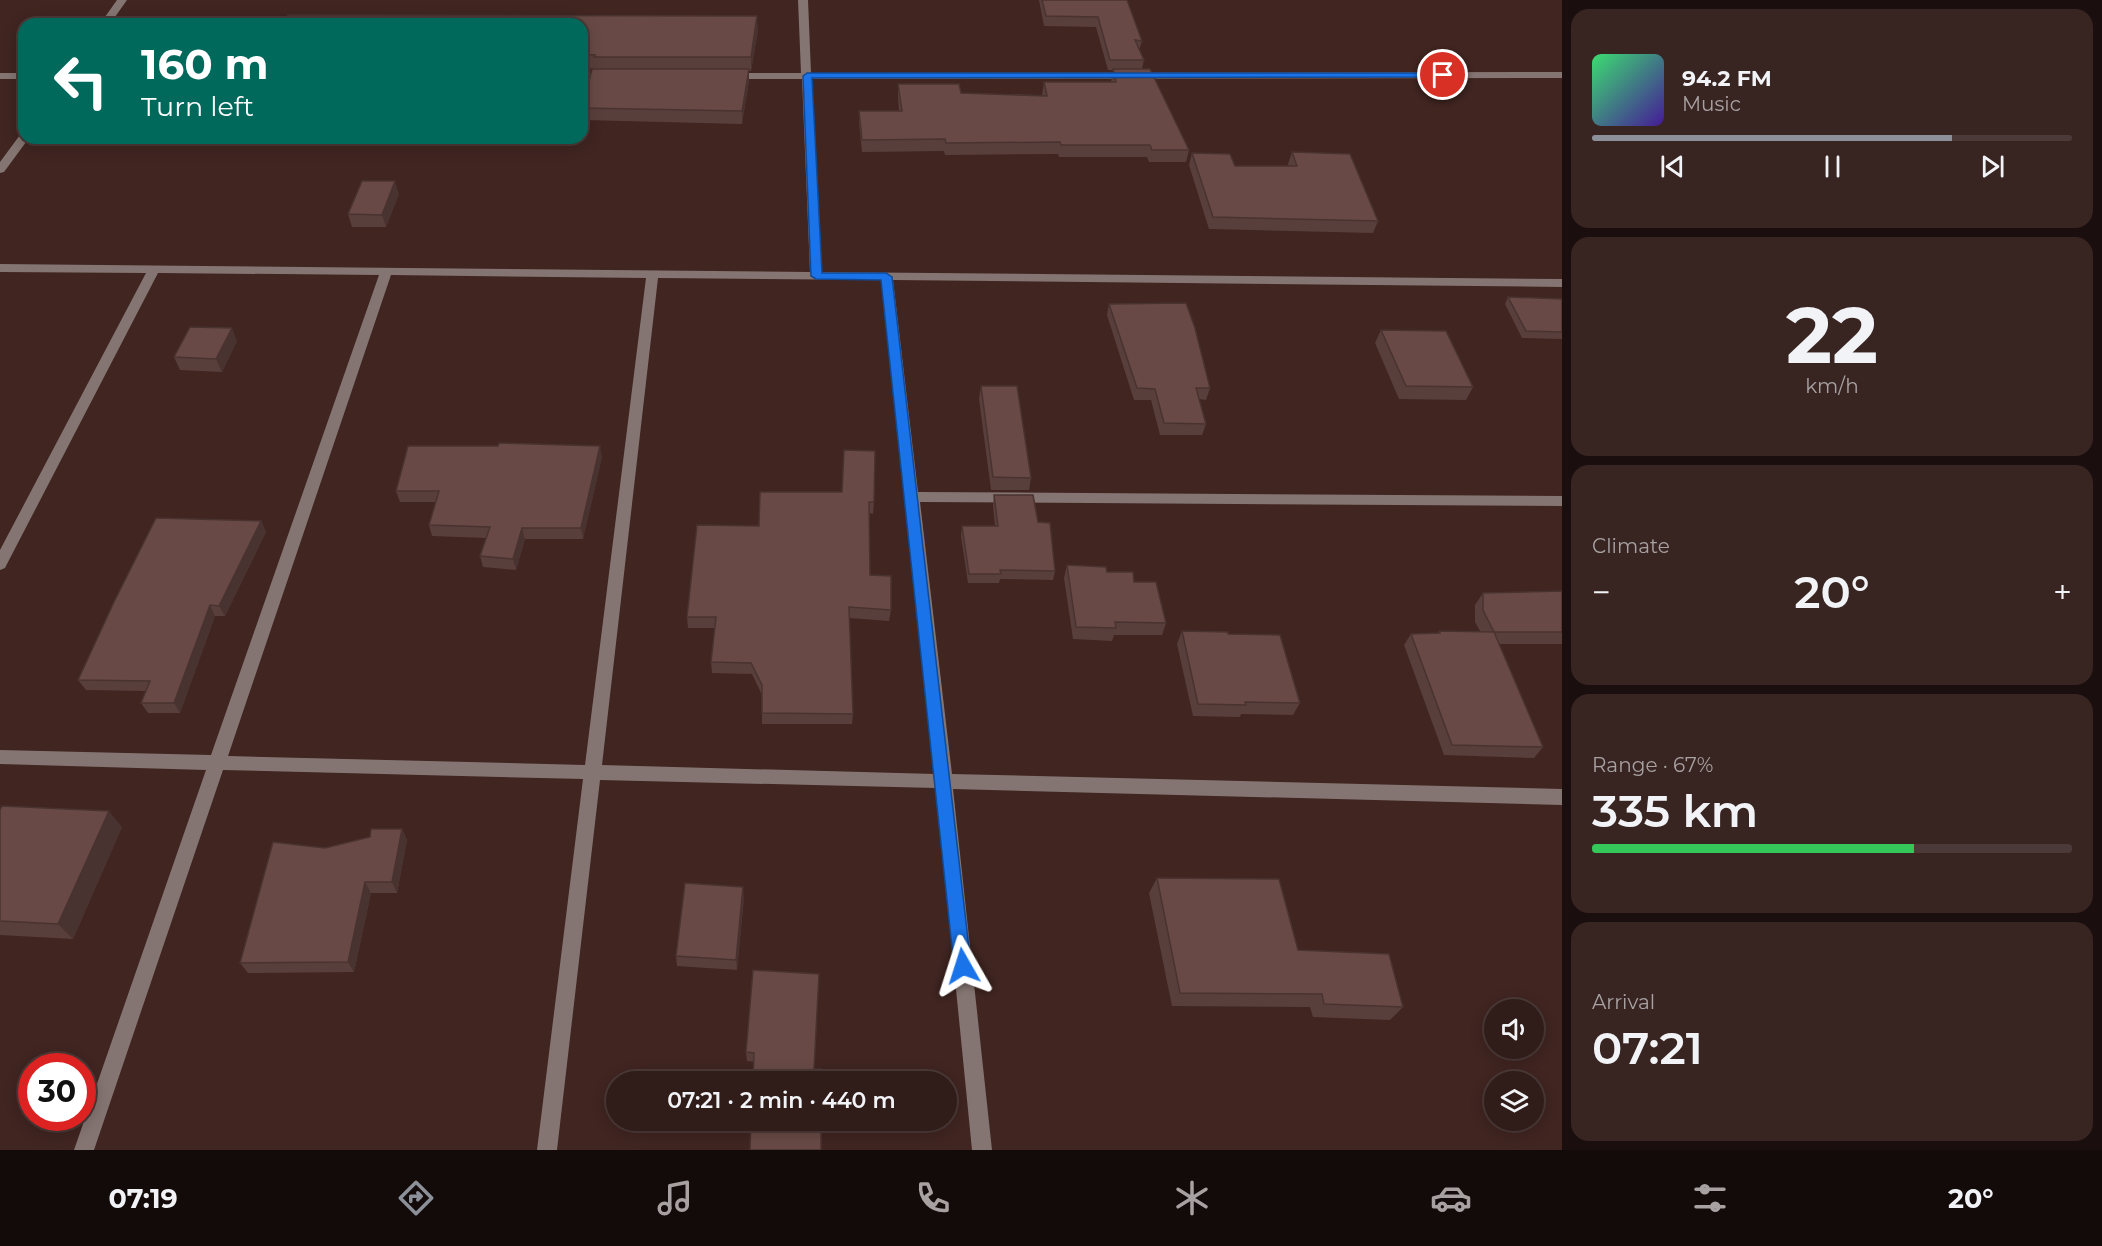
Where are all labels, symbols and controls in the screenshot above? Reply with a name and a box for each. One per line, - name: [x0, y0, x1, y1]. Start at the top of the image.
- text: 160 m: [141, 38, 269, 90]
- icon: left: [42, 42, 120, 120]
- pin: [1417, 49, 1468, 100]
- icon: arrive: [1426, 58, 1459, 91]
- text: 94.2 FM: [1682, 65, 1772, 92]
- text: Turn left: [141, 90, 254, 123]
- text: Music: [1682, 92, 1741, 116]
- icon: previous: [1656, 150, 1689, 183]
- icon: pause: [1816, 150, 1849, 183]
- icon: next: [1976, 150, 2009, 183]
- text: 22: [1786, 287, 1878, 383]
- text: km/h: [1805, 374, 1859, 398]
- text: Climate: [1592, 534, 1670, 558]
- text: 20°: [1794, 564, 1870, 619]
- text: −: [1592, 572, 1611, 612]
- text: +: [2053, 572, 2072, 612]
- text: Range · 67%: [1592, 753, 1713, 777]
- text: 335 km: [1592, 783, 1758, 838]
- position arrow: [931, 934, 995, 998]
- text: Arrival: [1592, 990, 1655, 1014]
- map controls: [1484, 999, 1544, 1131]
- button: sound: [1484, 999, 1544, 1059]
- text: 07:21: [1592, 1020, 1703, 1075]
- speed limit sign: 30: [18, 1053, 96, 1131]
- button: layers: [1484, 1071, 1544, 1131]
- text: 07:21 · 2 min · 440 m: [667, 1087, 896, 1114]
- icon: directions: [395, 1177, 437, 1219]
- icon: music: [654, 1177, 696, 1219]
- icon: phone: [912, 1177, 954, 1219]
- icon: climate: [1171, 1177, 1213, 1219]
- icon: car: [1430, 1177, 1472, 1219]
- icon: filters: [1689, 1177, 1731, 1219]
- text: 07:19: [108, 1182, 178, 1215]
- text: 20°: [1948, 1182, 1994, 1215]

